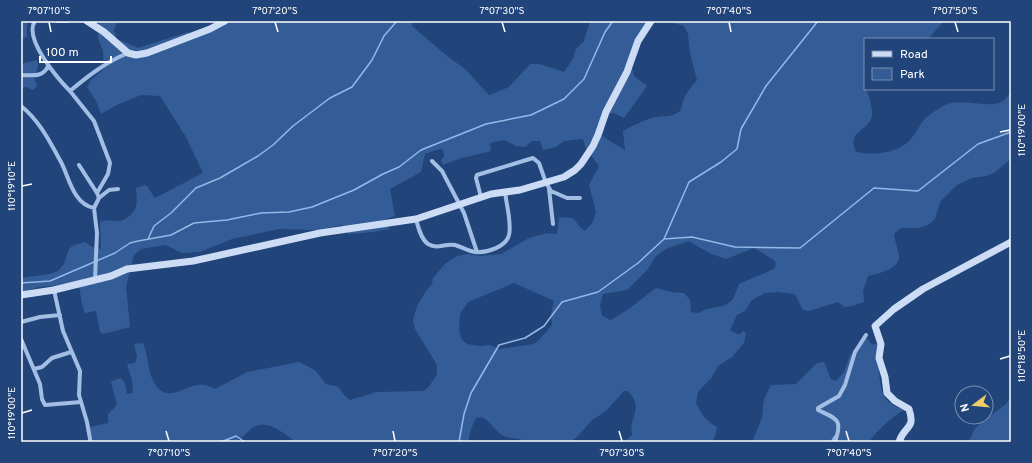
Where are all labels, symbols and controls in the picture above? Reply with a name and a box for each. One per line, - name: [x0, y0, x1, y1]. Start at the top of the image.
- text: 7°07'10"S: [28, 5, 70, 18]
- text: 7°07'20"S: [252, 5, 298, 18]
- text: 7°07'30"S: [479, 5, 525, 18]
- text: 7°07'40"S: [706, 5, 752, 18]
- text: 7°07'50"S: [932, 5, 978, 18]
- scale bar: [40, 38, 111, 64]
- legend: [864, 38, 994, 90]
- text: 100 m: [46, 45, 79, 61]
- text: Road: [900, 47, 928, 63]
- text: Park: [900, 67, 925, 83]
- text: 110°19'00"E: [1016, 104, 1029, 156]
- text: 110°19'10"E: [6, 161, 19, 211]
- text: 110°18'50"E: [1016, 330, 1029, 382]
- north arrow: [954, 385, 994, 425]
- text: 110°19'00"E: [6, 387, 19, 439]
- text: N: [958, 402, 973, 413]
- text: 7°07'10"S: [148, 447, 190, 460]
- text: 7°07'20"S: [372, 447, 418, 460]
- text: 7°07'30"S: [599, 447, 645, 460]
- text: 7°07'40"S: [826, 447, 872, 460]

